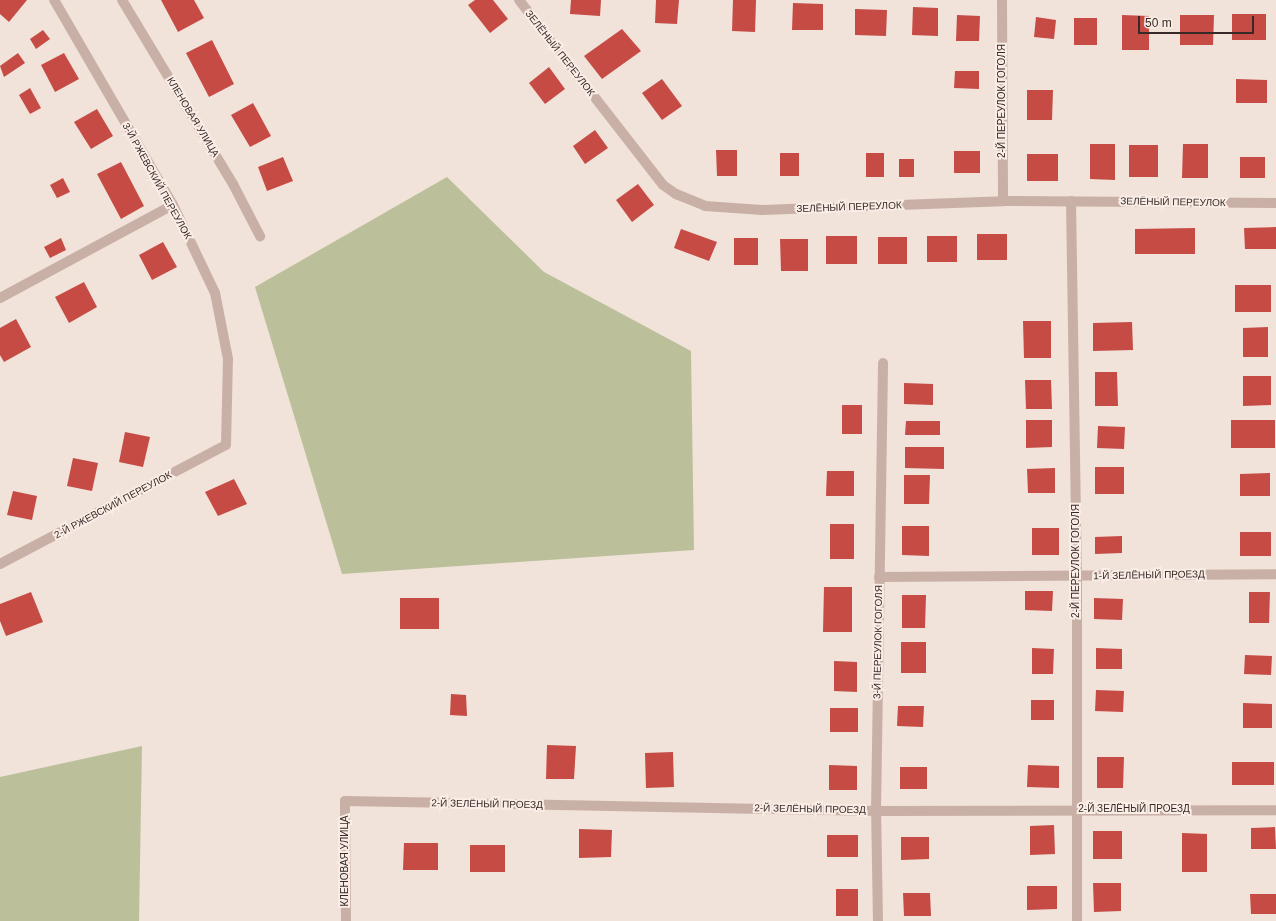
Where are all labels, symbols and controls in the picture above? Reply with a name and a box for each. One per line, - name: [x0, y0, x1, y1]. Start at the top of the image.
- street label: ЗЕЛЁНЫЙ ПЕРЕУЛОК: [523, 8, 597, 98]
- scale bar: [1140, 8, 1256, 34]
- text: 50 m: [1145, 16, 1172, 30]
- street label: 2-Й ПЕРЕУЛОК ГОГОЛЯ: [996, 44, 1008, 158]
- street label: КЛЕНОВАЯ УЛИЦА: [164, 75, 222, 159]
- street label: 3-Й РЖЕВСКИЙ ПЕРЕУЛОК: [120, 121, 194, 241]
- street label: ЗЕЛЁНЫЙ ПЕРЕУЛОК: [1120, 195, 1226, 209]
- street label: ЗЕЛЁНЫЙ ПЕРЕУЛОК: [796, 199, 902, 215]
- street label: 2-Й РЖЕВСКИЙ ПЕРЕУЛОК: [52, 469, 174, 541]
- street label: 2-Й ПЕРЕУЛОК ГОГОЛЯ: [1070, 504, 1082, 618]
- street label: 1-Й ЗЕЛЁНЫЙ ПРОЕЗД: [1093, 568, 1205, 582]
- street label: 3-Й ПЕРЕУЛОК ГОГОЛЯ: [871, 585, 885, 699]
- street label: 2-Й ЗЕЛЁНЫЙ ПРОЕЗД: [431, 797, 543, 811]
- street label: 2-Й ЗЕЛЁНЫЙ ПРОЕЗД: [754, 802, 866, 816]
- street label: 2-Й ЗЕЛЁНЫЙ ПРОЕЗД: [1078, 803, 1190, 815]
- street label: КЛЕНОВАЯ УЛИЦА: [339, 816, 351, 906]

